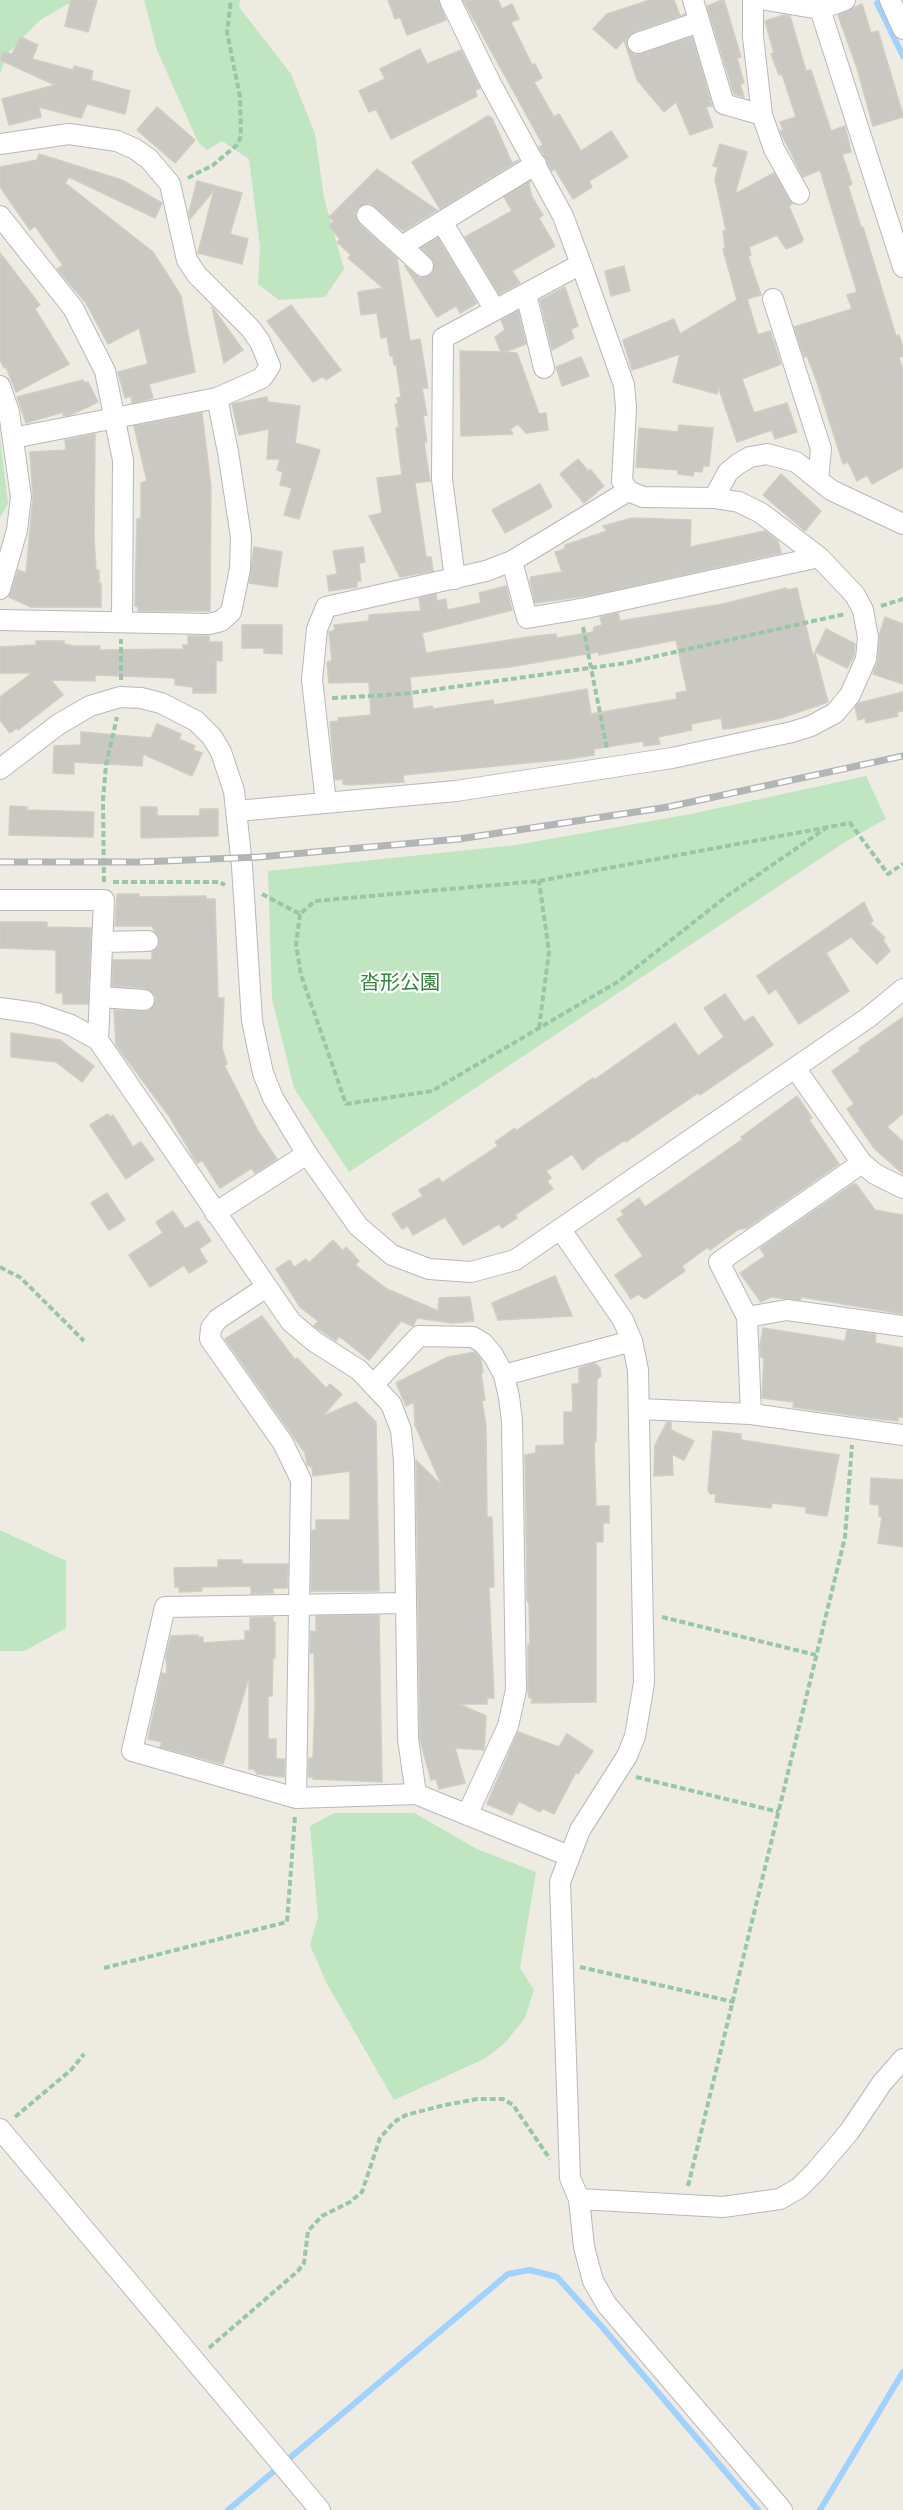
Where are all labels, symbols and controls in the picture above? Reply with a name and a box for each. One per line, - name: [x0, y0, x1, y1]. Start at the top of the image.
- park label: 沓形公園: [360, 973, 440, 997]

